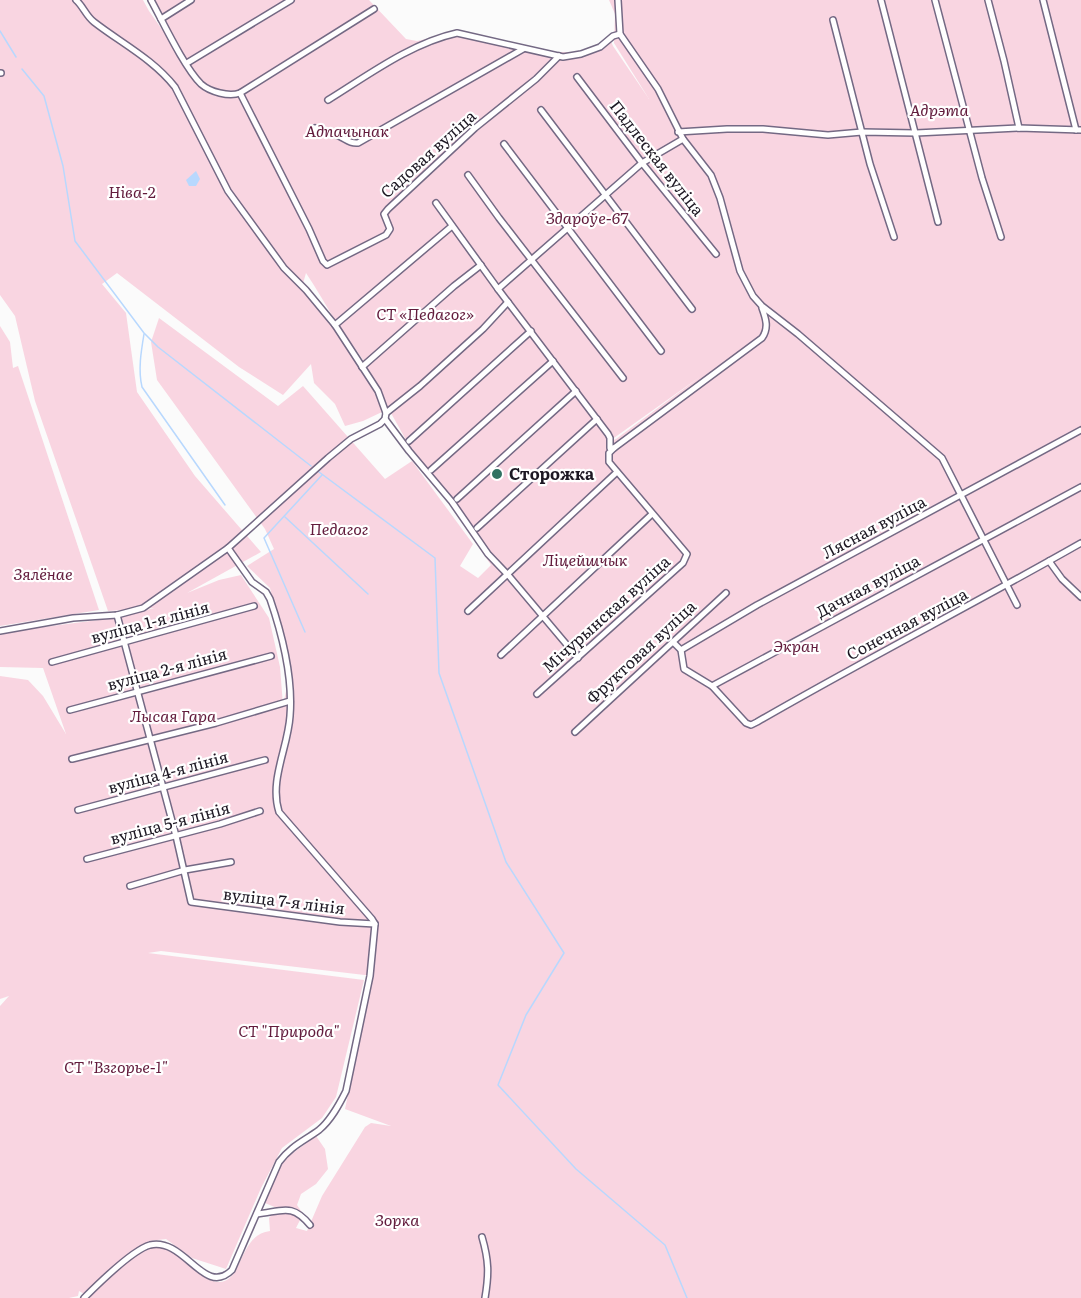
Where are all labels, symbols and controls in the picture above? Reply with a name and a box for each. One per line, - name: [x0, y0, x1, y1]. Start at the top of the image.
- street label: Падлеская вуліца: [605, 94, 711, 221]
- park label: Адрэта: [909, 97, 969, 121]
- street label: Садовая вуліца: [374, 103, 481, 203]
- park label: Адпачынак: [305, 118, 389, 142]
- park label: Ніва-2: [108, 179, 156, 203]
- park label: Здароўе-67: [546, 205, 629, 229]
- park label: СТ «Педагог»: [376, 301, 474, 325]
- place label: Сторожка: [509, 461, 595, 485]
- marker: Сторожка: [490, 467, 504, 481]
- street label: Лясная вуліца: [817, 489, 930, 564]
- park label: Педагог: [310, 516, 368, 540]
- park label: Ліцейшчык: [543, 547, 628, 571]
- street label: Дачная вуліца: [811, 547, 924, 623]
- street label: Мічурынская вуліца: [536, 549, 675, 677]
- park label: Зялёнае: [13, 561, 73, 585]
- street label: Сонечная вуліца: [842, 581, 972, 665]
- street label: вуліца 1-я лінія: [88, 594, 212, 648]
- street label: Фруктовая вуліца: [580, 594, 701, 709]
- park label: Экран: [773, 633, 819, 657]
- street label: вуліца 2-я лінія: [104, 640, 229, 696]
- park label: Лысая Гара: [130, 703, 217, 727]
- street label: вуліца 4-я лінія: [105, 743, 231, 799]
- street label: вуліца 5-я лінія: [107, 794, 232, 850]
- street label: вуліца 7-я лінія: [222, 881, 346, 919]
- park label: СТ "Природа": [238, 1018, 340, 1042]
- park label: СТ "Взгорье-1": [64, 1054, 168, 1078]
- park label: Зорка: [375, 1207, 420, 1231]

